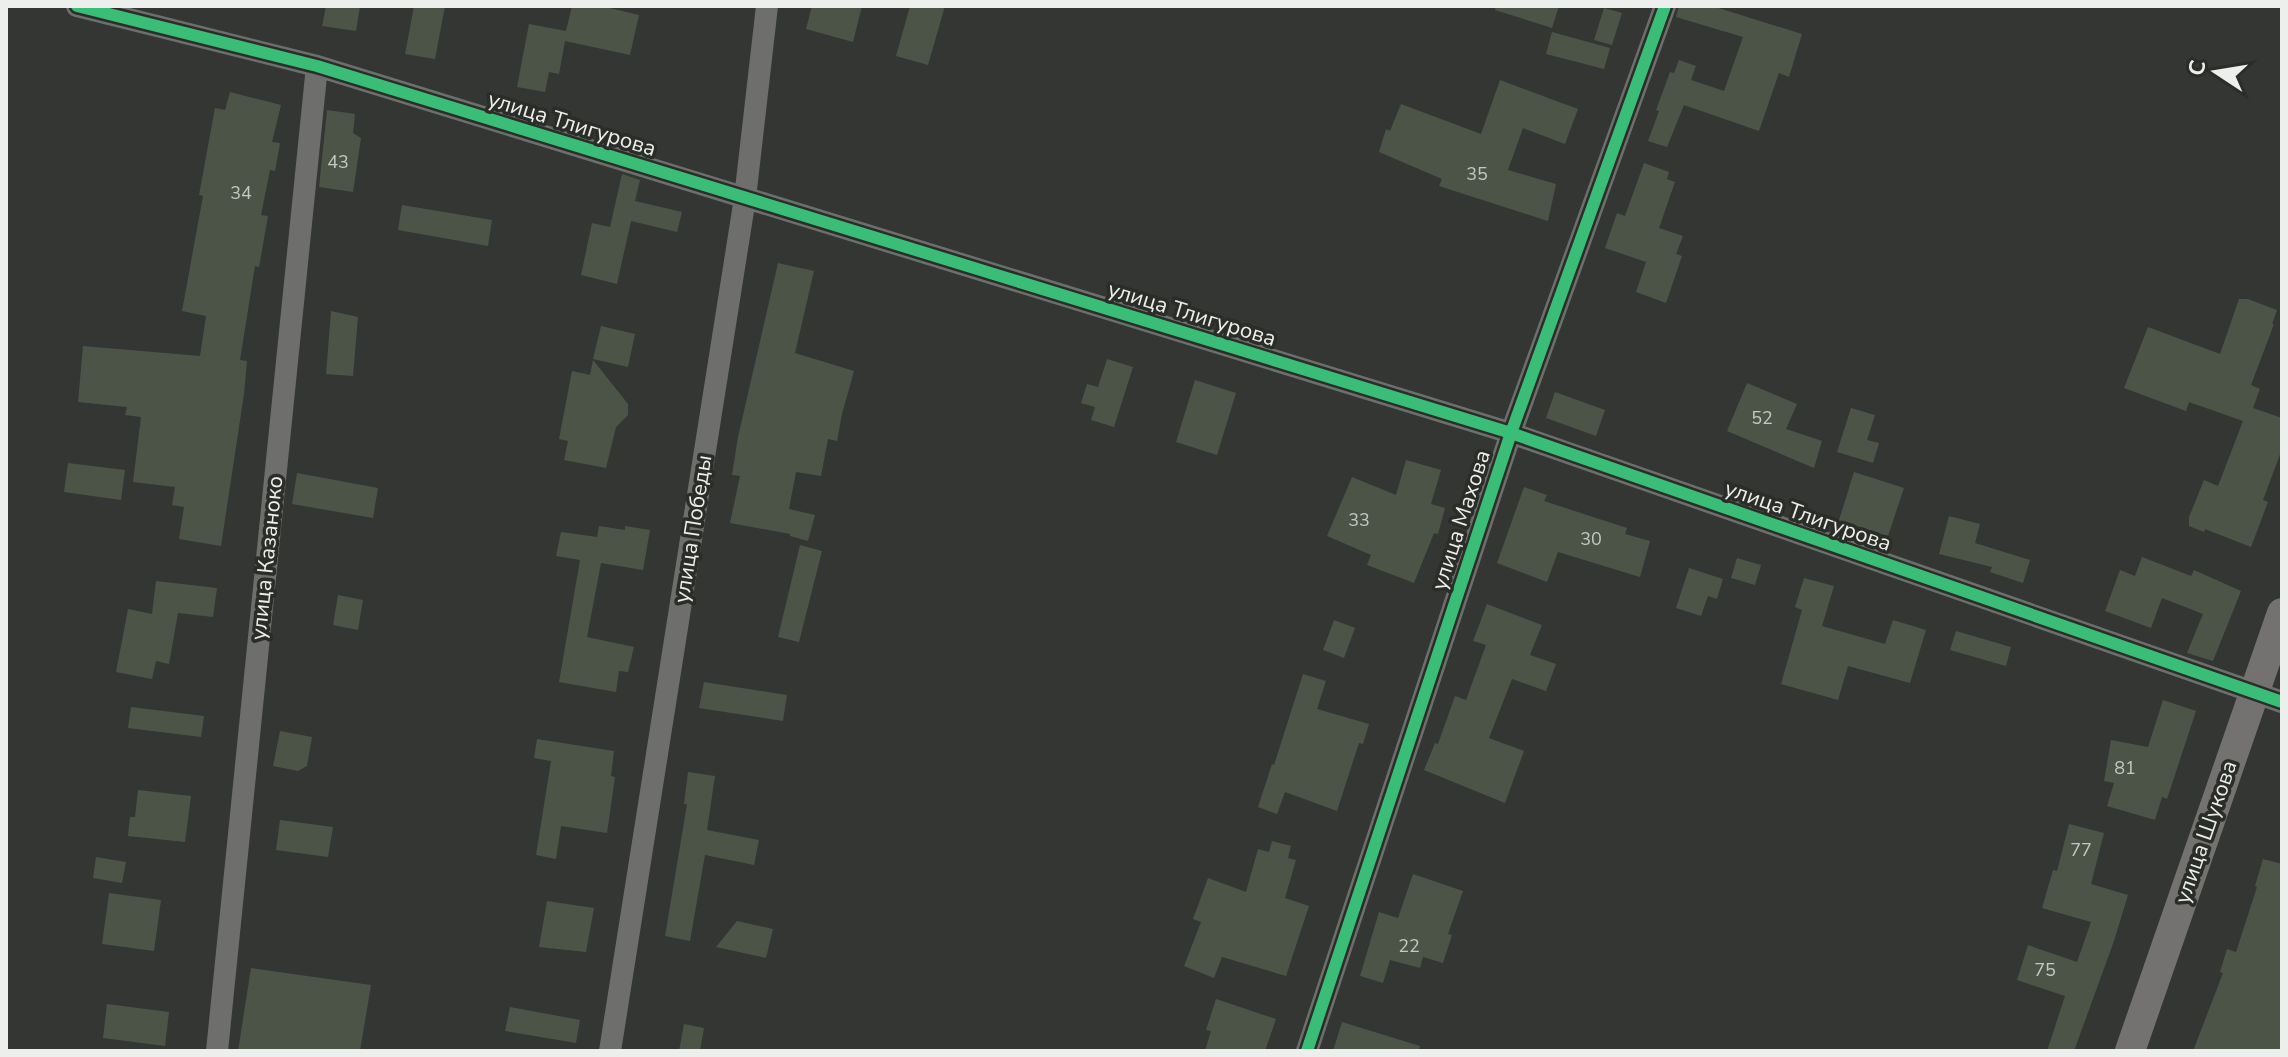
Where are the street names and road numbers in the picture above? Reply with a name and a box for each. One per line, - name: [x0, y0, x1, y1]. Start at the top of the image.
- street label: улица Тлигурова: [484, 84, 660, 164]
- street label: улица Тлигурова: [1104, 274, 1280, 354]
- street label: улица Махова: [1424, 446, 1498, 594]
- street label: улица Победы: [666, 453, 720, 605]
- street label: улица Тлигурова: [1721, 473, 1895, 559]
- street label: улица Казаноко: [243, 474, 291, 642]
- street label: улица Шукова: [2167, 756, 2245, 908]

